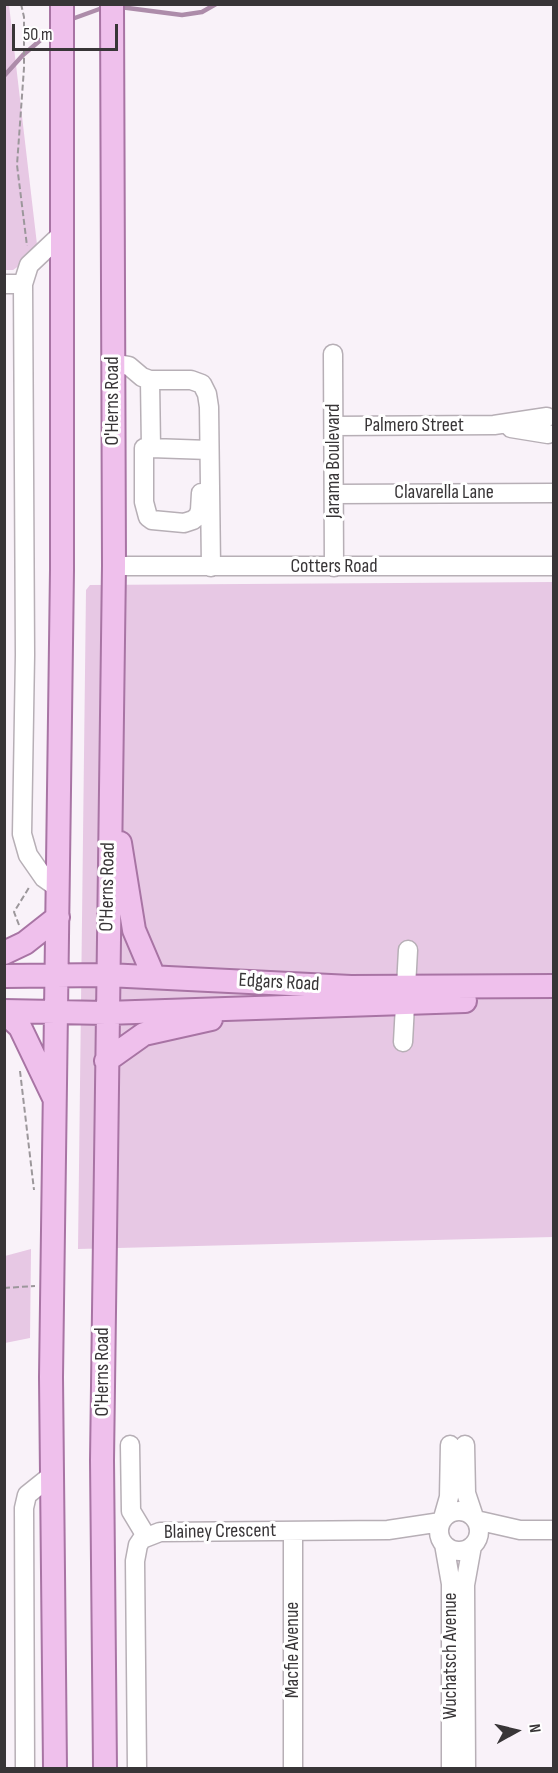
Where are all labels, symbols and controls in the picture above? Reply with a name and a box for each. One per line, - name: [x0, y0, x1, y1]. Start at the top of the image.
- scale bar: [15, 12, 122, 50]
- text: 50 m: [23, 24, 53, 45]
- street label: O'Herns Road: [101, 356, 125, 446]
- street label: Jarama Boulevard: [322, 404, 346, 518]
- street label: Palmero Street: [364, 414, 464, 438]
- street label: Clavarella Lane: [394, 481, 494, 505]
- street label: Cotters Road: [291, 555, 377, 579]
- street label: O'Herns Road: [95, 842, 121, 932]
- street label: Edgars Road: [238, 969, 320, 997]
- street label: O'Herns Road: [91, 1327, 115, 1417]
- street label: Blainey Crescent: [164, 1519, 276, 1545]
- street label: Wuchatsch Avenue: [439, 1592, 463, 1720]
- street label: Macfie Avenue: [281, 1602, 305, 1698]
- north arrow: [486, 1701, 546, 1761]
- text: N: [524, 1723, 544, 1734]

